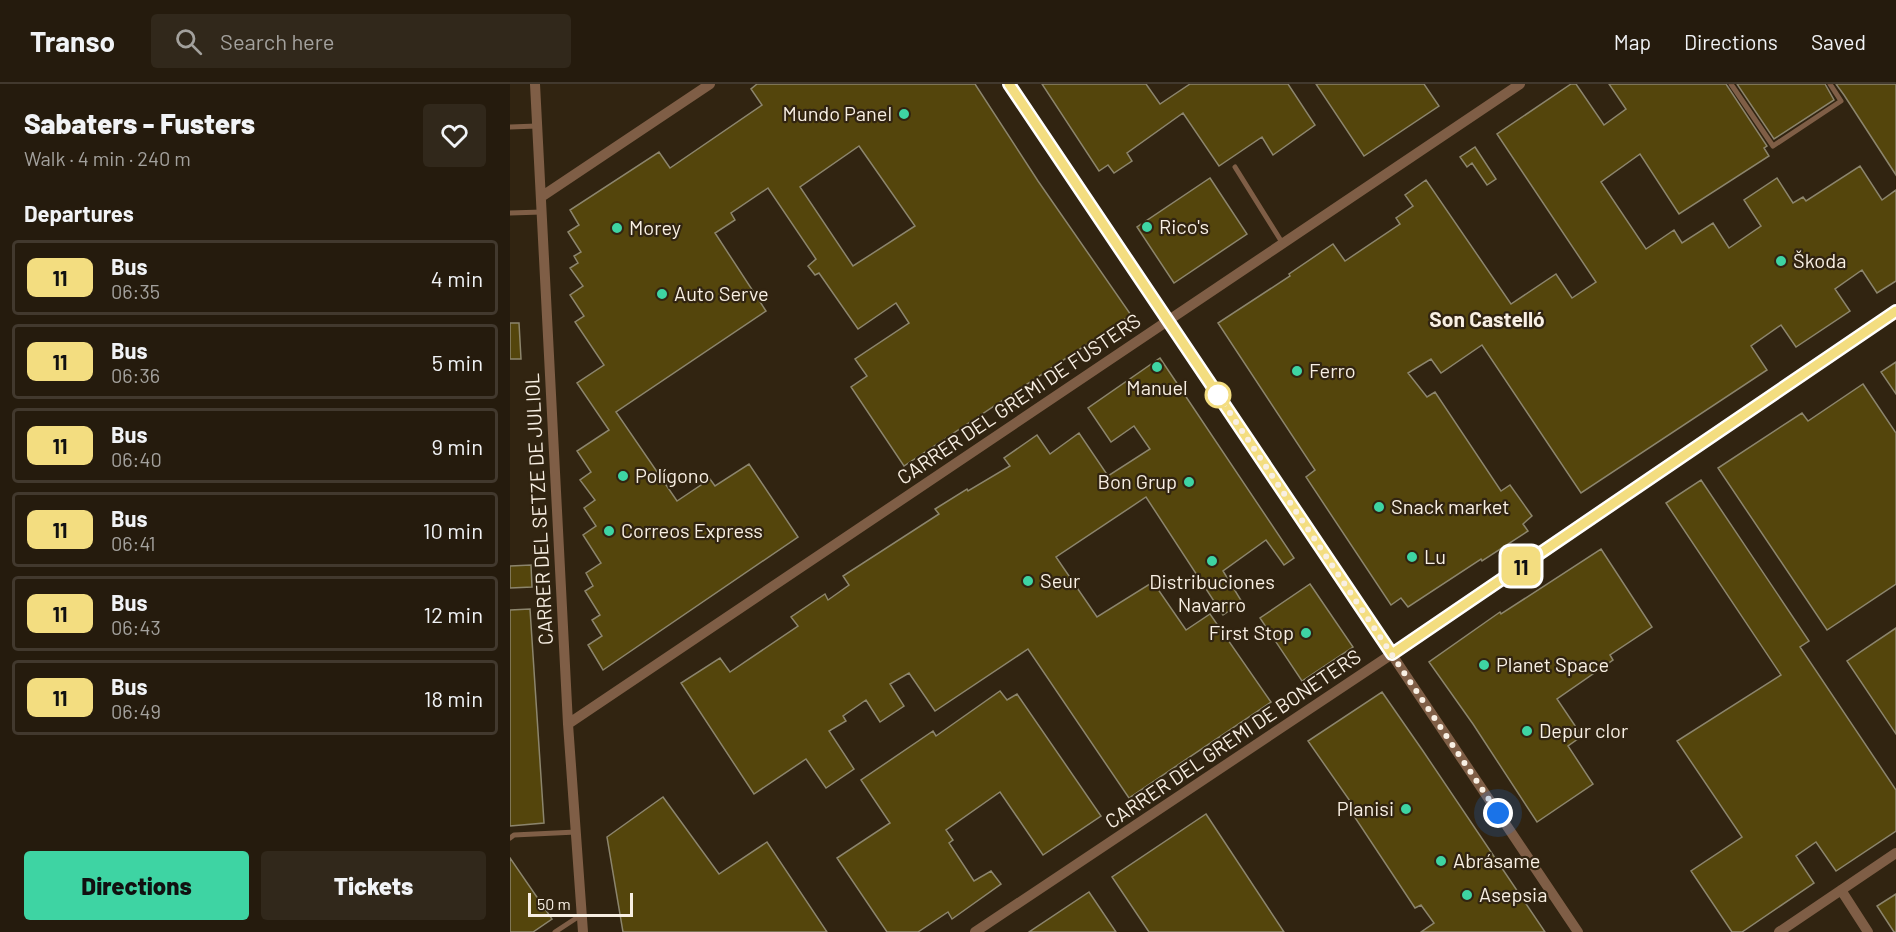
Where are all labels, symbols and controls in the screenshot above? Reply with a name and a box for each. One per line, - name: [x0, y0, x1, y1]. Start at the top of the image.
- search box: [151, 14, 571, 68]
- text: Transo: [30, 24, 115, 58]
- icon: search: [172, 25, 205, 58]
- text: Search here: [220, 28, 334, 54]
- text: Map: [1614, 29, 1651, 54]
- text: Directions: [1684, 29, 1778, 54]
- text: Saved: [1811, 29, 1866, 54]
- place label: Mundo Panel: [783, 101, 892, 125]
- button: heart: [423, 104, 486, 167]
- text: Sabaters - Fusters: [24, 106, 255, 140]
- marker: Mundo Panel: [897, 107, 911, 121]
- text: Walk · 4 min · 240 m: [24, 146, 191, 170]
- text: Departures: [24, 200, 134, 226]
- place label: Rico's: [1159, 214, 1209, 238]
- place label: Morey: [629, 215, 681, 239]
- marker: Rico's: [1140, 220, 1154, 234]
- marker: Morey: [610, 221, 624, 235]
- place label: Škoda: [1793, 248, 1846, 272]
- text: Bus: [111, 253, 148, 279]
- marker: Škoda: [1774, 254, 1788, 268]
- text: 11: [52, 265, 68, 290]
- text: 4 min: [431, 265, 483, 291]
- text: 06:35: [111, 279, 160, 303]
- place label: Auto Serve: [674, 281, 769, 305]
- marker: Auto Serve: [655, 287, 669, 301]
- district label: Son Castelló: [1429, 306, 1545, 331]
- street label: CARRER DEL GREMI DE FUSTERS: [892, 308, 1145, 489]
- text: Bus: [111, 337, 148, 363]
- text: 11: [52, 349, 68, 374]
- text: 5 min: [432, 349, 483, 375]
- place label: Ferro: [1309, 358, 1356, 382]
- marker: Manuel: [1150, 360, 1164, 374]
- text: 06:36: [111, 363, 160, 387]
- marker: Ferro: [1290, 364, 1304, 378]
- street label: CARRER DEL SETZE DE JULIOL: [519, 372, 557, 646]
- place label: Manuel: [1126, 375, 1188, 399]
- unlabelled marker: [1205, 382, 1231, 408]
- text: Bus: [111, 421, 148, 447]
- text: 11: [52, 433, 68, 458]
- text: 9 min: [431, 433, 483, 459]
- text: 06:40: [111, 447, 162, 471]
- place label: Polígono: [635, 463, 709, 487]
- marker: Polígono: [616, 469, 630, 483]
- place label: Bon Grup: [1097, 469, 1177, 493]
- marker: Bon Grup: [1182, 475, 1196, 489]
- place label: Snack market: [1391, 494, 1510, 518]
- marker: Snack market: [1372, 500, 1386, 514]
- text: Bus: [111, 505, 148, 531]
- text: 11: [52, 517, 68, 542]
- text: 10 min: [423, 517, 483, 543]
- place label: Correos Express: [621, 518, 763, 542]
- marker: Correos Express: [602, 524, 616, 538]
- text: 06:41: [111, 531, 156, 555]
- place label: Lu: [1424, 544, 1446, 568]
- line badge: 11: [1494, 546, 1548, 586]
- marker: Lu: [1405, 550, 1419, 564]
- marker: Distribuciones Navarro: [1205, 554, 1219, 568]
- text: 11: [1513, 554, 1529, 579]
- place label: Seur: [1040, 568, 1080, 592]
- place label: Distribuciones Navarro: [1149, 569, 1275, 616]
- marker: Seur: [1021, 574, 1035, 588]
- text: Bus: [111, 589, 148, 615]
- text: 11: [52, 601, 68, 626]
- text: 12 min: [423, 601, 483, 627]
- text: 06:43: [111, 615, 161, 639]
- place label: First Stop: [1209, 620, 1294, 644]
- marker: First Stop: [1299, 626, 1313, 640]
- street label: CARRER DEL GREMI DE BONETERS: [1100, 643, 1365, 833]
- place label: Planet Space: [1496, 652, 1609, 676]
- marker: Planet Space: [1477, 658, 1491, 672]
- text: Bus: [111, 673, 148, 699]
- text: 11: [52, 685, 68, 710]
- text: 18 min: [424, 685, 483, 711]
- text: 06:49: [111, 699, 161, 723]
- place label: Depur clor: [1539, 718, 1628, 742]
- marker: Depur clor: [1520, 724, 1534, 738]
- place label: Planisi: [1337, 796, 1394, 820]
- your location: [1483, 798, 1513, 828]
- marker: Planisi: [1399, 802, 1413, 816]
- place label: Abrásame: [1453, 848, 1540, 872]
- button: Directions: [24, 851, 249, 920]
- button: Tickets: [261, 851, 486, 920]
- marker: Abrásame: [1434, 854, 1448, 868]
- place label: Asepsia: [1479, 882, 1547, 906]
- marker: Asepsia: [1460, 888, 1474, 902]
- scale bar: [528, 890, 633, 918]
- text: 50 m: [537, 894, 571, 913]

